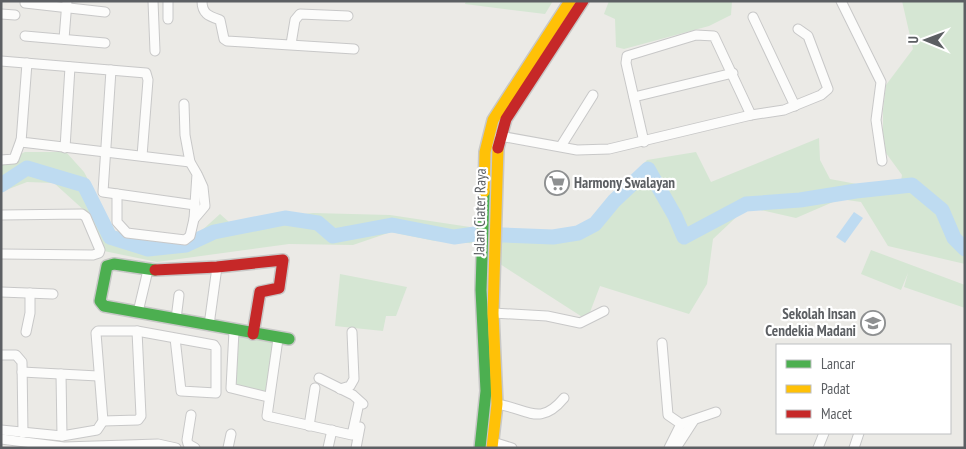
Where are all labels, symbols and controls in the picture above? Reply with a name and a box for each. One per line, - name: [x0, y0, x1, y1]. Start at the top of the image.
- north arrow: [901, 15, 951, 65]
- text: U: [904, 36, 922, 44]
- street label: Jalan Ciater Raya: [469, 168, 490, 257]
- supermarket icon: Harmony Swalayan: [544, 170, 570, 196]
- place label: Harmony Swalayan: [574, 173, 675, 192]
- place label: Sekolah Insan Cendekia Madani: [765, 304, 856, 340]
- school or university icon: Sekolah Insan Cendekia Madani: [860, 310, 886, 336]
- legend: [776, 344, 951, 434]
- text: Lancar: [821, 354, 856, 373]
- text: Padat: [821, 379, 850, 398]
- text: Macet: [821, 404, 852, 423]

